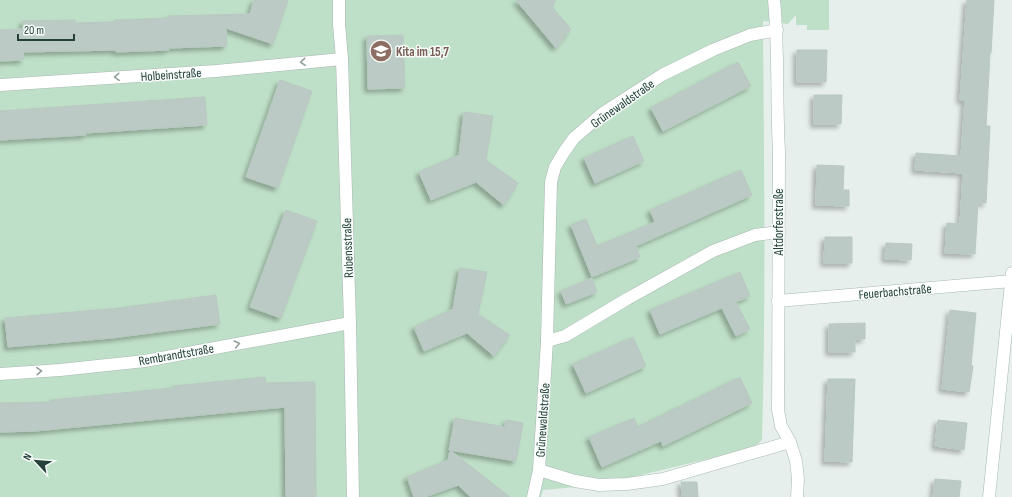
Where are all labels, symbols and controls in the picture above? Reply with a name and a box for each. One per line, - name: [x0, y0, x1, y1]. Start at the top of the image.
- scale bar: [18, 16, 74, 42]
- text: 20 m: [24, 23, 44, 38]
- school or university icon: Kita im 15,7: [368, 38, 394, 64]
- place label: Kita im 15,7: [396, 44, 449, 60]
- one-way arrow: [300, 58, 306, 67]
- street label: Holbeinstraße: [140, 65, 202, 85]
- one-way arrow: [114, 73, 120, 82]
- street label: Grünewaldstraße: [588, 76, 658, 132]
- street label: Altdorferstraße: [771, 189, 787, 256]
- street label: Rubensstraße: [339, 218, 357, 278]
- street label: Feuerbachstraße: [858, 281, 932, 303]
- one-way arrow: [234, 340, 240, 348]
- street label: Rembrandtstraße: [137, 341, 215, 369]
- one-way arrow: [36, 367, 42, 375]
- street label: Grünewaldstraße: [532, 382, 554, 458]
- north arrow: [16, 441, 56, 481]
- text: N: [20, 451, 35, 462]

